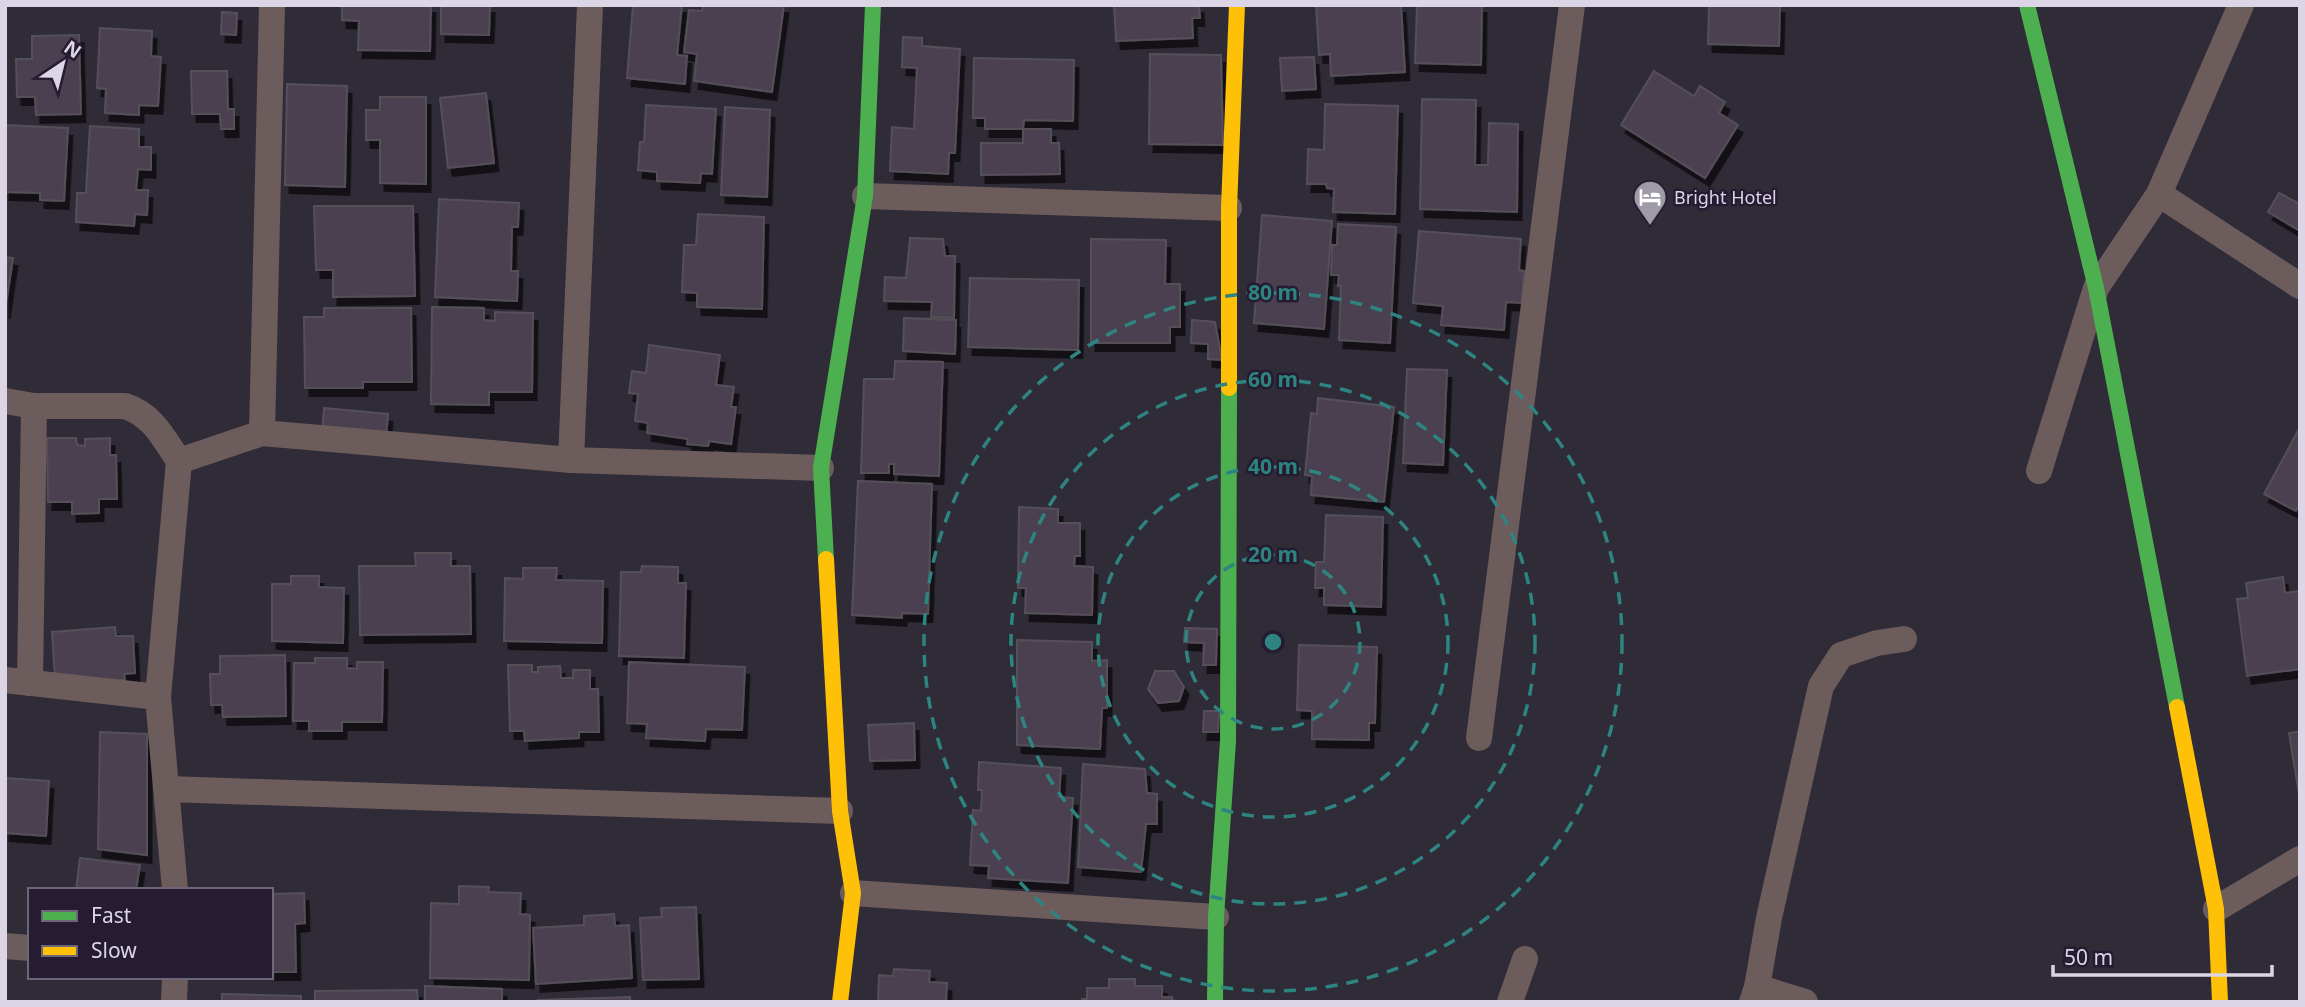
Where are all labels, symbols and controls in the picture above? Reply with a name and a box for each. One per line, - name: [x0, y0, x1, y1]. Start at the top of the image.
- north arrow: [28, 28, 98, 98]
- text: N: [59, 34, 87, 64]
- hotel icon: Bright Hotel: [1631, 178, 1669, 227]
- place label: Bright Hotel: [1674, 185, 1777, 209]
- text: 80 m: [1248, 278, 1298, 306]
- text: 60 m: [1248, 365, 1298, 393]
- text: 40 m: [1248, 452, 1298, 480]
- text: 20 m: [1248, 540, 1298, 568]
- centre of rings: [1261, 630, 1285, 654]
- legend: [28, 888, 273, 979]
- text: Fast: [91, 901, 132, 929]
- scale bar: [2053, 934, 2272, 978]
- text: Slow: [91, 936, 137, 964]
- text: 50 m: [2064, 943, 2113, 971]

